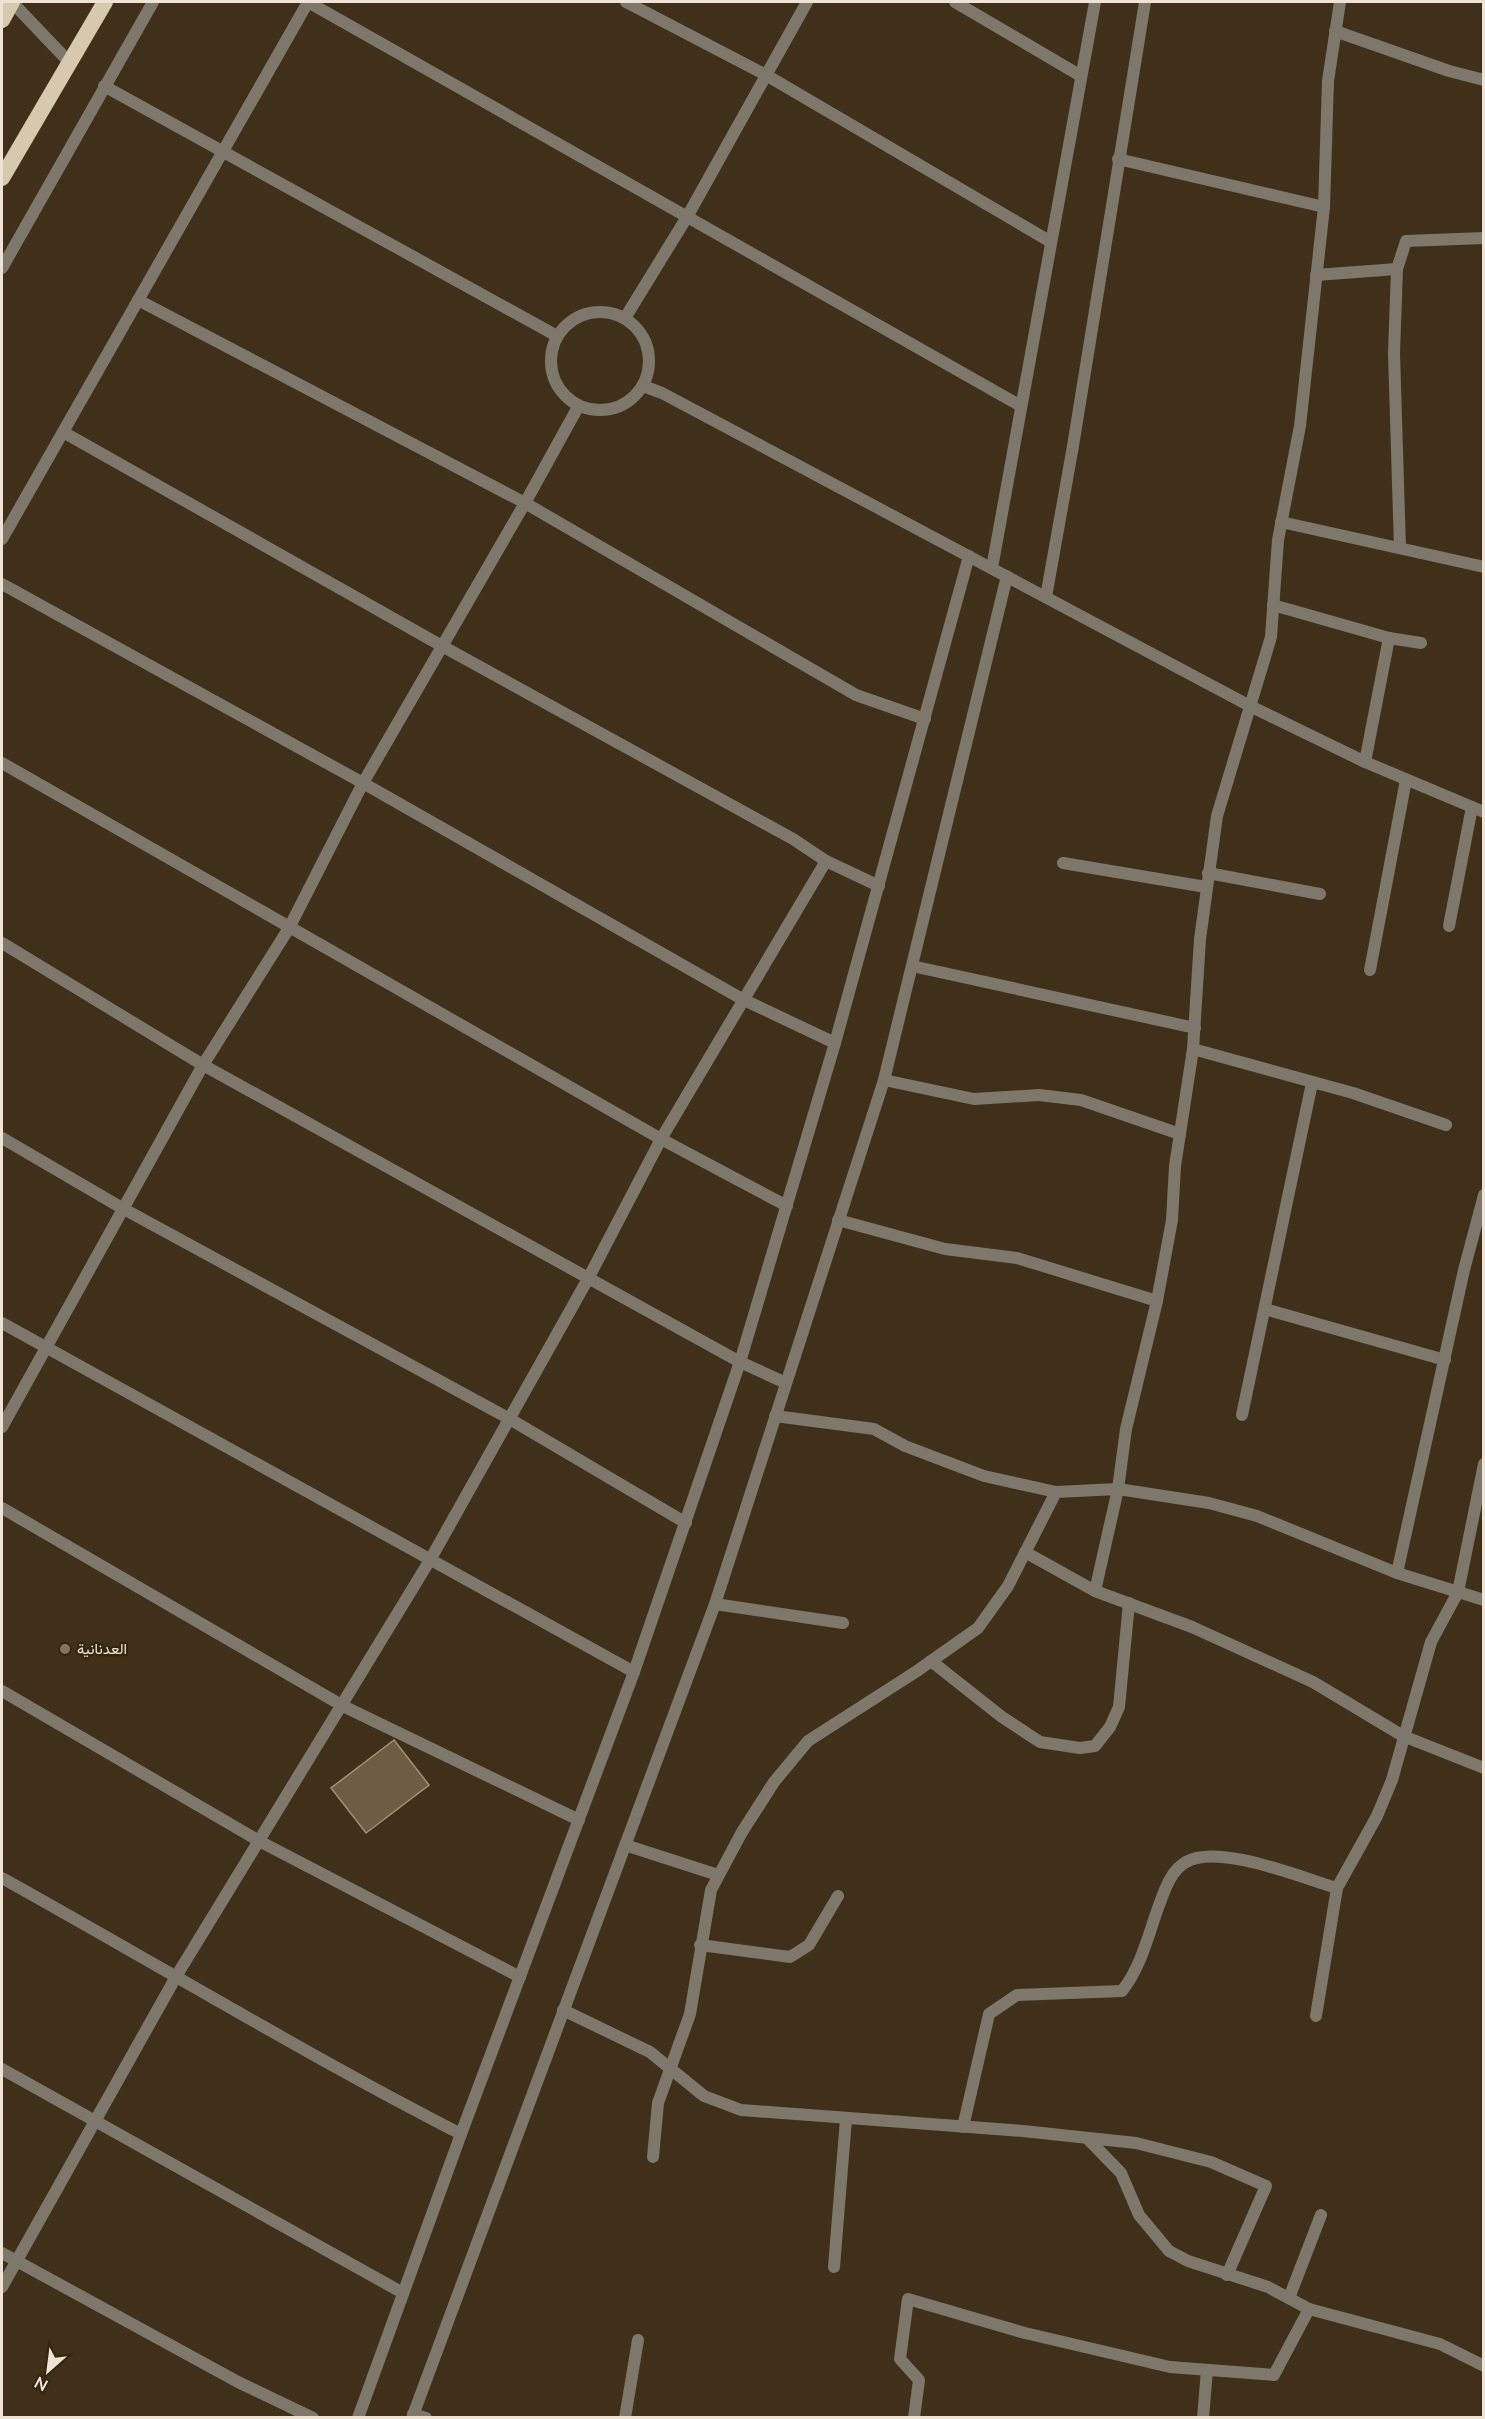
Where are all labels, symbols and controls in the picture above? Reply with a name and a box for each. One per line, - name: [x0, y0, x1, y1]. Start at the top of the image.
- place label: العدنانية: [77, 1639, 127, 1658]
- marker: العدنانية: [58, 1642, 72, 1656]
- north arrow: [18, 2341, 78, 2401]
- text: N: [31, 2373, 51, 2396]

